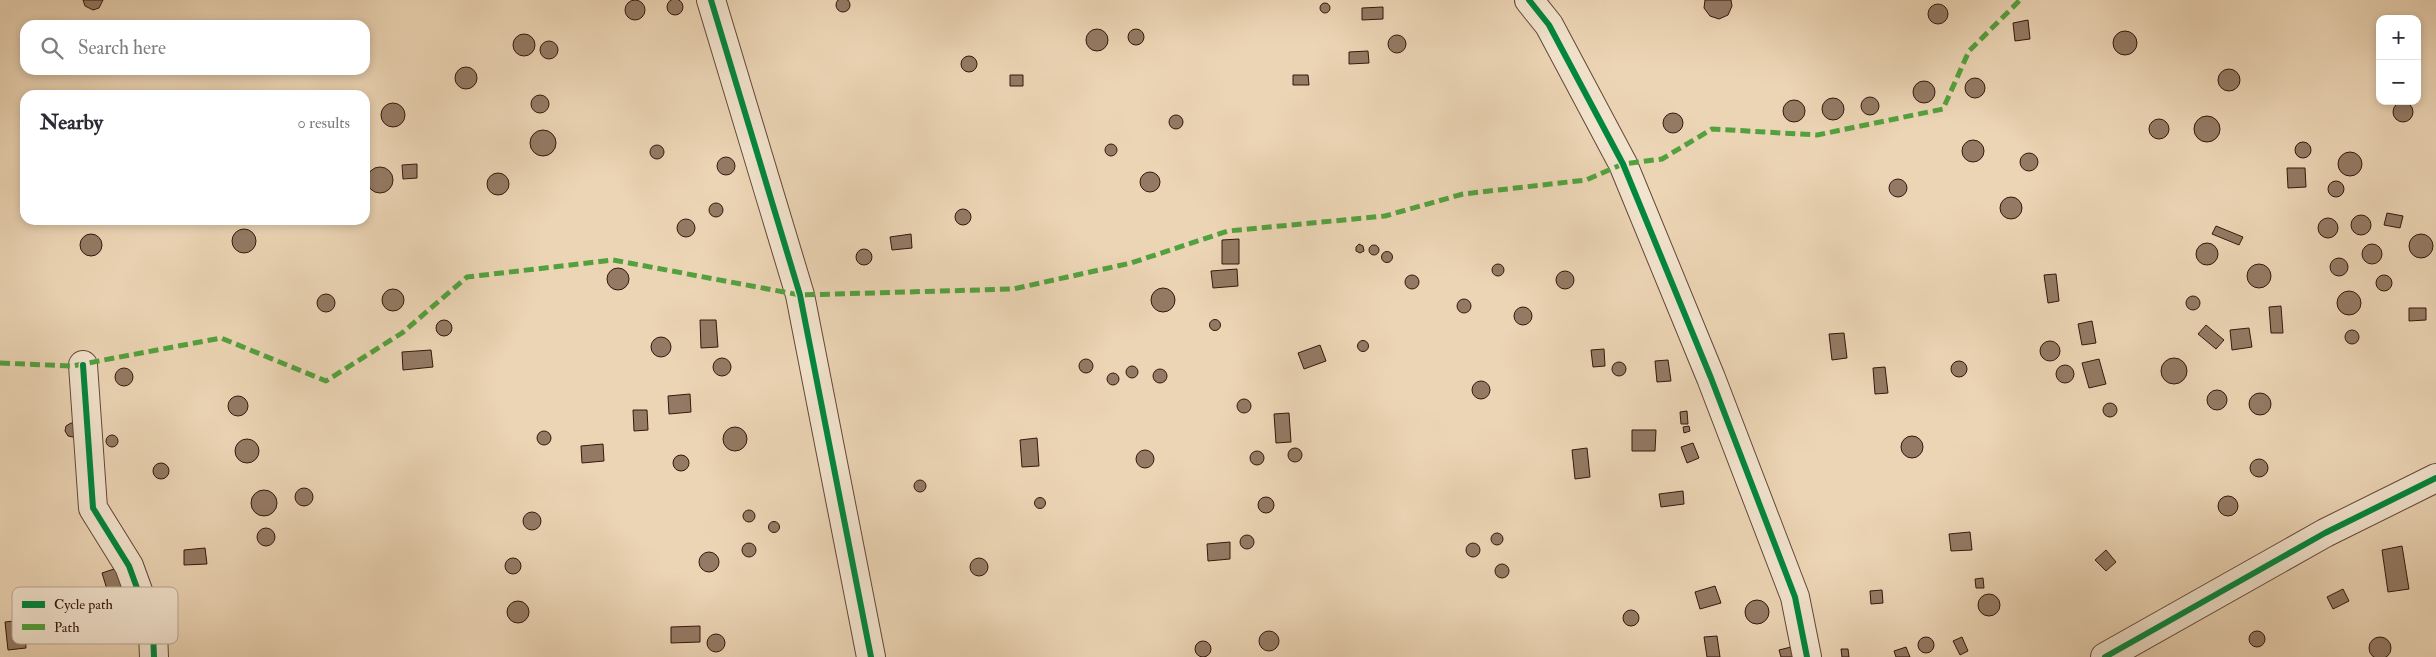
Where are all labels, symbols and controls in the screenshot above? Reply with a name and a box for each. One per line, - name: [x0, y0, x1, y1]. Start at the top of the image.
- map controls: [2376, 15, 2421, 105]
- button: +: [2376, 15, 2421, 60]
- search box: [20, 20, 370, 75]
- icon: search: [38, 34, 66, 62]
- text: Search here: [78, 36, 166, 60]
- button: −: [2376, 60, 2421, 105]
- text: Nearby: [40, 109, 103, 136]
- text: 0 results: [297, 113, 350, 133]
- legend: [12, 587, 178, 644]
- text: Cycle path: [54, 596, 114, 614]
- text: Path: [54, 619, 80, 636]

